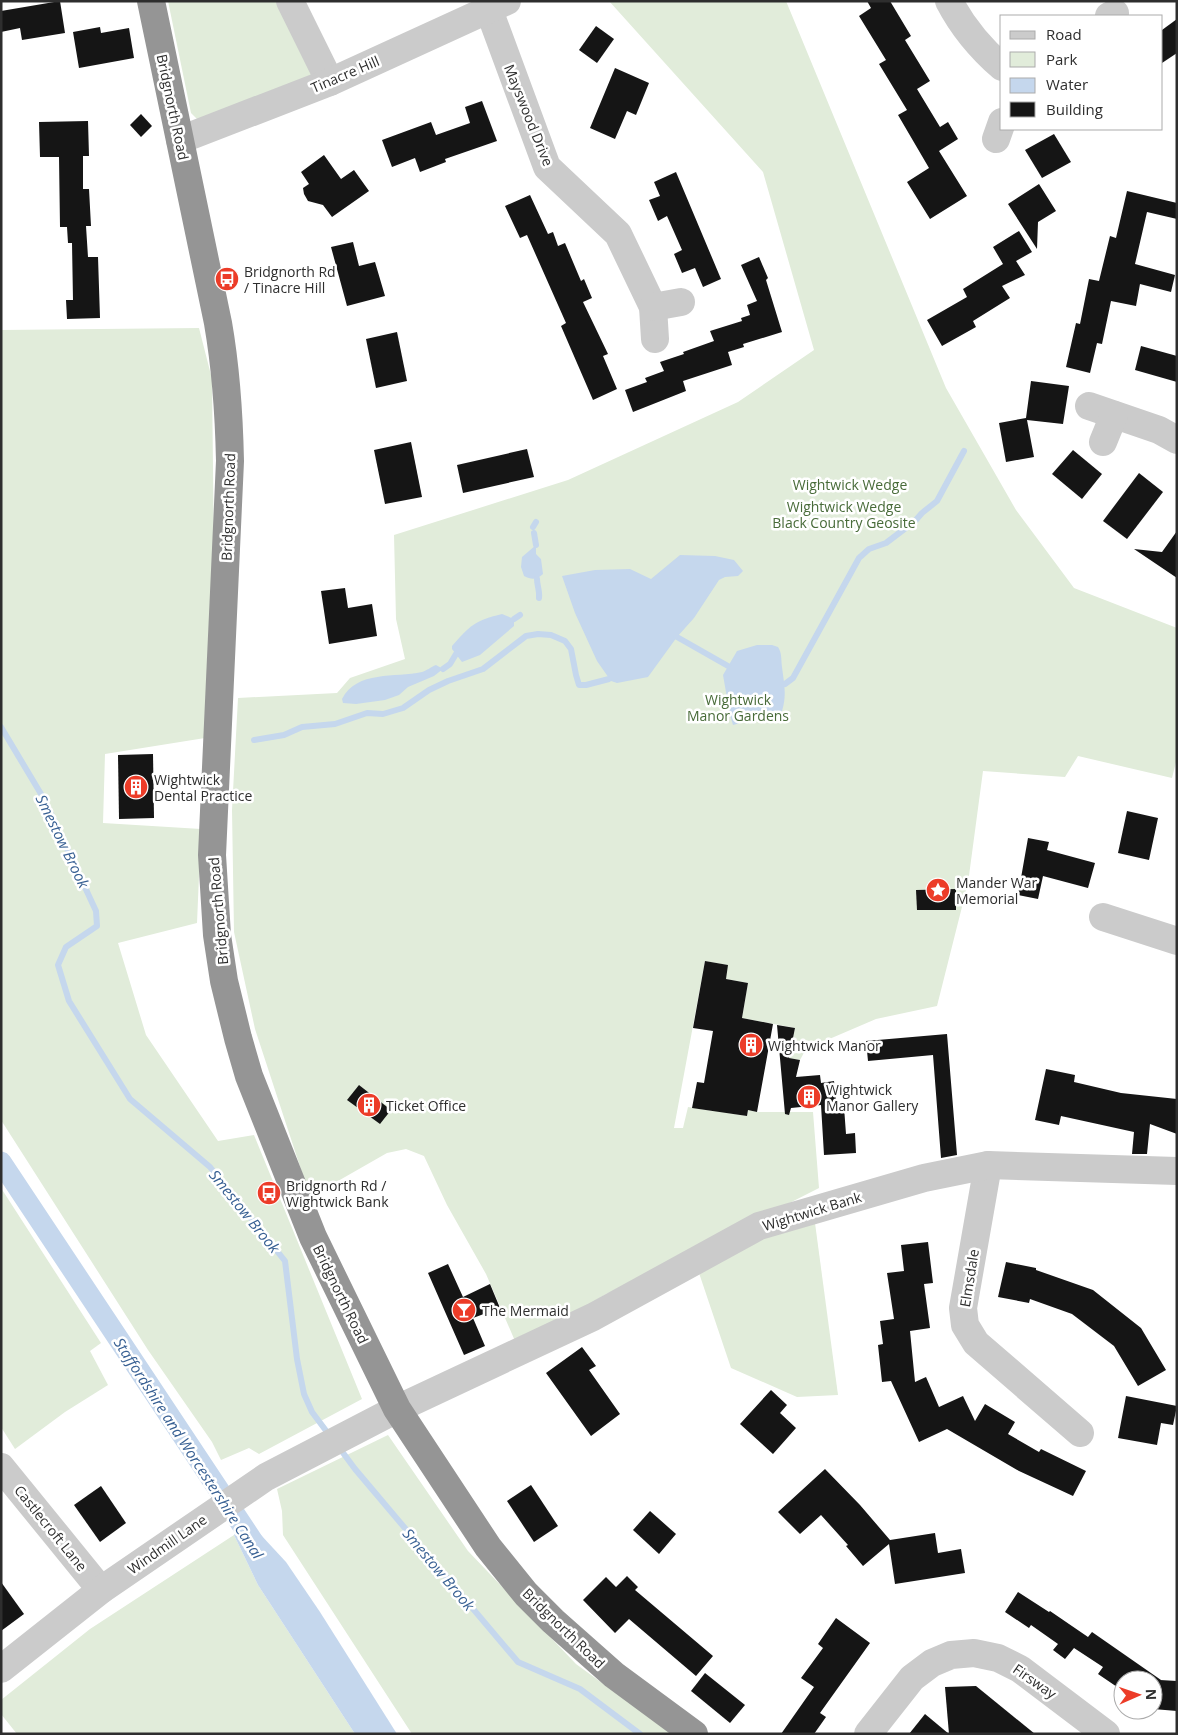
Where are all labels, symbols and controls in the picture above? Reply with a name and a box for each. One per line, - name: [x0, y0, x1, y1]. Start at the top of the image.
- legend: [1000, 15, 1163, 130]
- text: Road: [1046, 24, 1082, 44]
- text: Park: [1046, 49, 1077, 69]
- street label: Tinacre Hill: [308, 51, 382, 97]
- street label: Bridgnorth Road: [152, 52, 194, 162]
- street label: Mayswood Drive: [500, 61, 558, 169]
- text: Water: [1046, 74, 1088, 94]
- text: Building: [1046, 99, 1103, 119]
- place label: Bridgnorth Rd / Tinacre Hill: [244, 262, 336, 297]
- bus stop icon: Bridgnorth Rd / Tinacre Hill: [214, 266, 240, 292]
- street label: Bridgnorth Road: [217, 453, 239, 561]
- park label: Wightwick Wedge: [793, 475, 907, 494]
- park label: Wightwick Wedge Black Country Geosite: [772, 497, 916, 532]
- park label: Wightwick Manor Gardens: [687, 690, 789, 725]
- place label: Wightwick Dental Practice: [154, 770, 252, 805]
- building icon: Wightwick Dental Practice: [123, 774, 149, 800]
- water label: Smestow Brook: [32, 791, 95, 892]
- street label: Bridgnorth Road: [204, 856, 232, 966]
- place label: Mander War Memorial: [956, 873, 1037, 908]
- place icon: Mander War Memorial: [925, 877, 951, 903]
- building icon: Wightwick Manor: [738, 1032, 764, 1058]
- place label: Wightwick Manor: [768, 1036, 881, 1055]
- place label: Wightwick Manor Gallery: [826, 1080, 919, 1115]
- building icon: Wightwick Manor Gallery: [796, 1084, 822, 1110]
- building icon: Ticket Office: [356, 1092, 382, 1118]
- place label: Ticket Office: [386, 1096, 466, 1115]
- water label: Smestow Brook: [205, 1165, 285, 1257]
- place label: Bridgnorth Rd / Wightwick Bank: [286, 1176, 389, 1211]
- bus stop icon: Bridgnorth Rd / Wightwick Bank: [256, 1180, 282, 1206]
- street label: Wightwick Bank: [760, 1187, 864, 1235]
- street label: Bridgnorth Road: [309, 1241, 373, 1347]
- street label: Elmsdale: [955, 1247, 983, 1308]
- bar icon: The Mermaid: [451, 1297, 477, 1323]
- place label: The Mermaid: [482, 1301, 569, 1320]
- water label: Staffordshire and Worcestershire Canal: [110, 1334, 269, 1563]
- street label: Castlecroft Lane: [10, 1481, 92, 1575]
- street label: Windmill Lane: [124, 1510, 210, 1578]
- water label: Smestow Brook: [399, 1524, 480, 1615]
- street label: Bridgnorth Road: [519, 1584, 609, 1672]
- street label: Firsway: [1010, 1659, 1061, 1703]
- north arrow: [1113, 1670, 1163, 1720]
- text: N: [1142, 1689, 1161, 1701]

